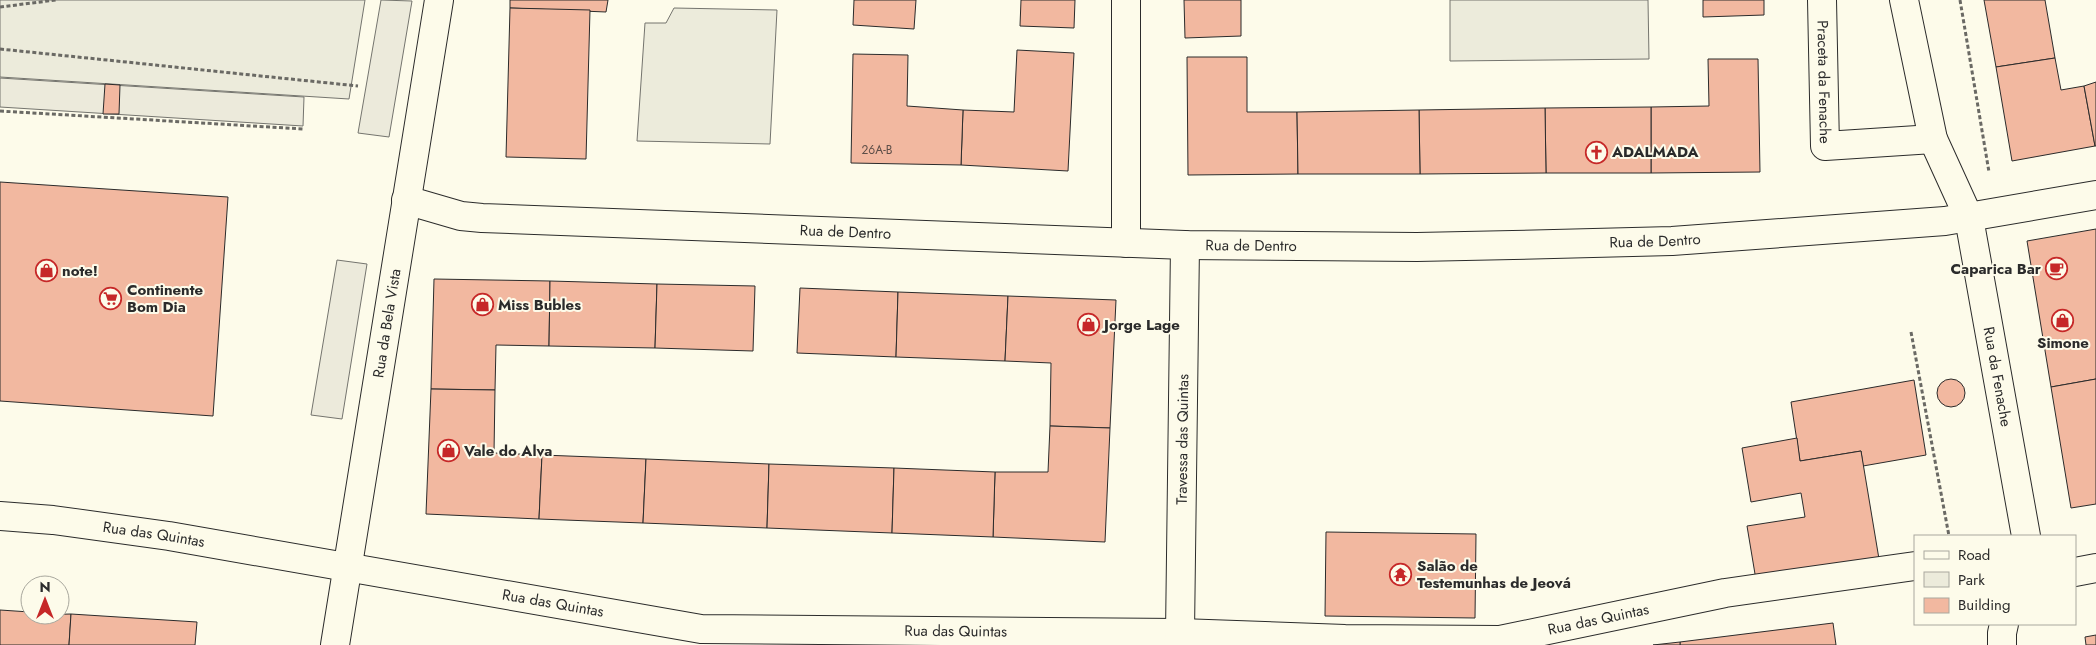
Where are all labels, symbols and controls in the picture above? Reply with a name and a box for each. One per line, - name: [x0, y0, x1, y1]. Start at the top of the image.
- street label: Praceta da Fenache: [1811, 20, 1836, 144]
- church icon: ADALMADA: [1584, 140, 1608, 164]
- house number: 26A-B: [862, 141, 893, 159]
- place label: ADALMADA: [1611, 141, 1699, 163]
- street label: Rua de Dentro: [799, 219, 891, 245]
- street label: Rua de Dentro: [1609, 228, 1701, 254]
- street label: Rua de Dentro: [1205, 234, 1297, 257]
- cafe icon: Caparica Bar: [2045, 257, 2069, 281]
- place label: Caparica Bar: [1951, 258, 2042, 280]
- shop icon: note!: [34, 259, 58, 283]
- place label: note!: [62, 260, 98, 282]
- street label: Rua da Bela Vista: [367, 267, 407, 379]
- place label: Continente Bom Dia: [127, 279, 204, 318]
- supermarket icon: Continente Bom Dia: [99, 287, 123, 311]
- shop icon: Miss Bubles: [470, 293, 494, 317]
- place label: Miss Bubles: [498, 294, 581, 316]
- shop icon: Simone: [2051, 308, 2075, 332]
- shop icon: Jorge Lage: [1076, 313, 1100, 337]
- place label: Jorge Lage: [1101, 314, 1180, 336]
- street label: Rua da Fenache: [1978, 325, 2017, 429]
- place label: Simone: [2037, 332, 2089, 354]
- street label: Travessa das Quintas: [1171, 374, 1194, 505]
- shop icon: Vale do Alva: [436, 439, 460, 463]
- place label: Vale do Alva: [463, 440, 552, 462]
- street label: Rua das Quintas: [101, 516, 207, 553]
- legend: [1914, 535, 2076, 625]
- text: Road: [1958, 544, 1990, 566]
- place label: Salão de Testemunhas de Jeová: [1417, 555, 1571, 594]
- temple icon: Salão de Testemunhas de Jeová: [1389, 563, 1413, 587]
- text: Park: [1958, 569, 1985, 591]
- north arrow: [20, 575, 70, 625]
- text: N: [39, 577, 51, 597]
- street label: Rua das Quintas: [500, 583, 605, 623]
- text: Building: [1958, 594, 2010, 616]
- street label: Rua das Quintas: [1546, 598, 1651, 641]
- street label: Rua das Quintas: [904, 620, 1007, 643]

